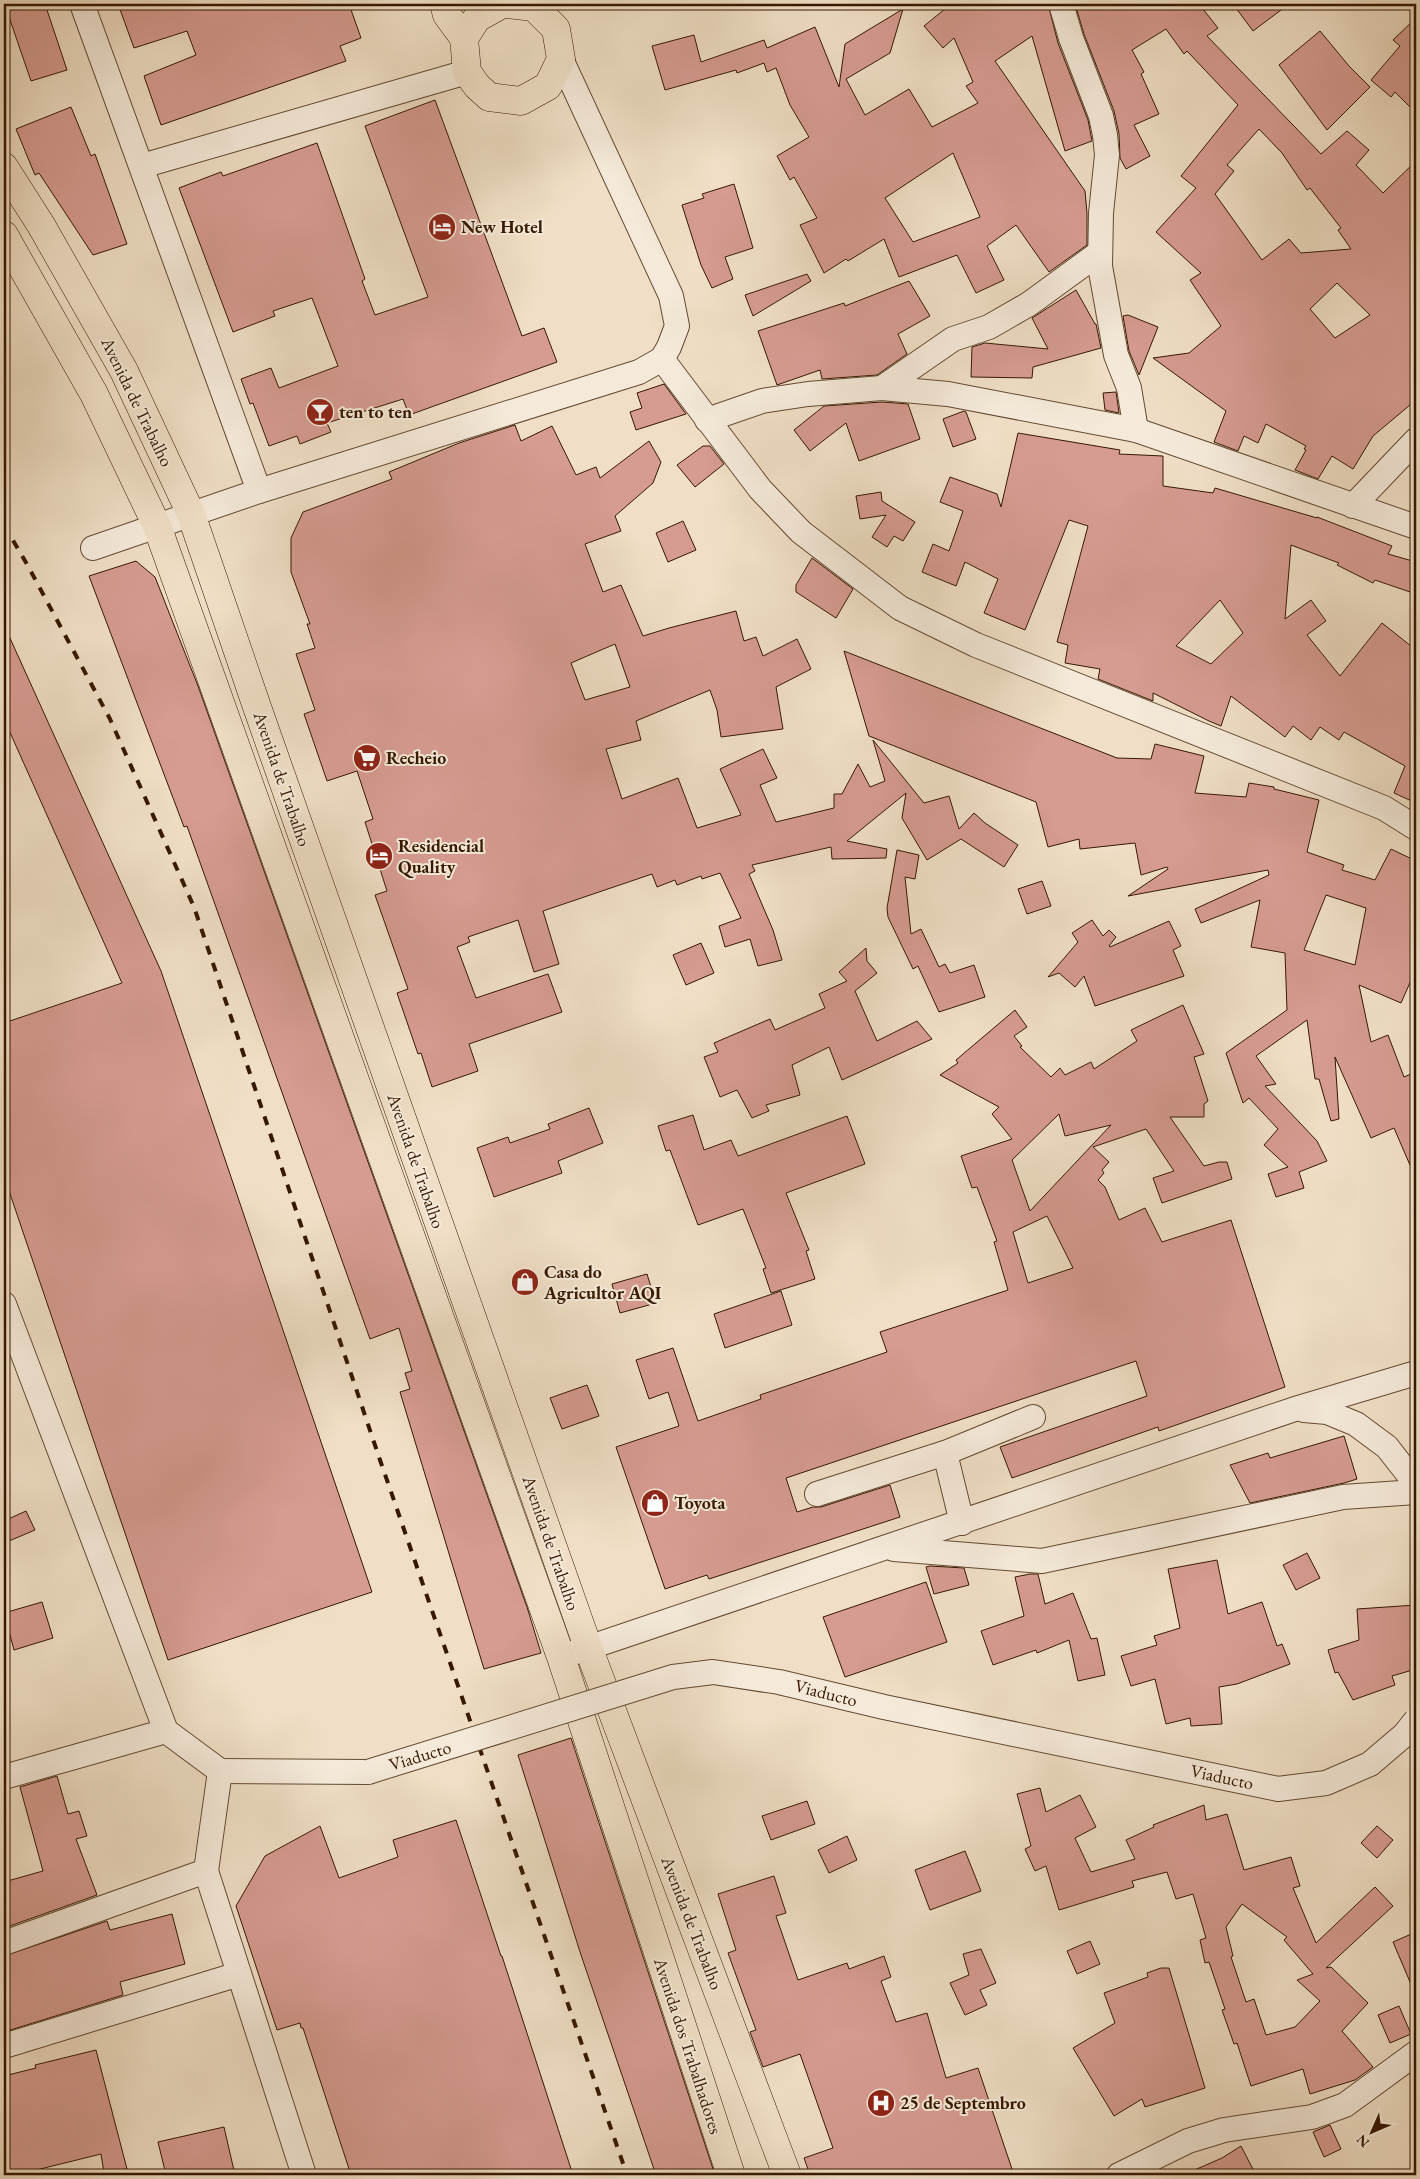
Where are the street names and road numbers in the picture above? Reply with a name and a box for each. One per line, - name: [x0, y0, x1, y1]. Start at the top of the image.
- street label: Avenida de Trabalho: [96, 332, 179, 470]
- street label: Avenida de Trabalho: [248, 707, 316, 849]
- street label: Avenida de Trabalho: [382, 1089, 450, 1231]
- street label: Avenida de Trabalho: [517, 1471, 585, 1613]
- street label: Viaducto: [792, 1674, 860, 1711]
- street label: Viaducto: [386, 1735, 454, 1776]
- street label: Viaducto: [1189, 1759, 1256, 1794]
- street label: Avenida de Trabalho: [656, 1852, 729, 1993]
- street label: Avenida dos Trabalhadores: [649, 1954, 728, 2137]

